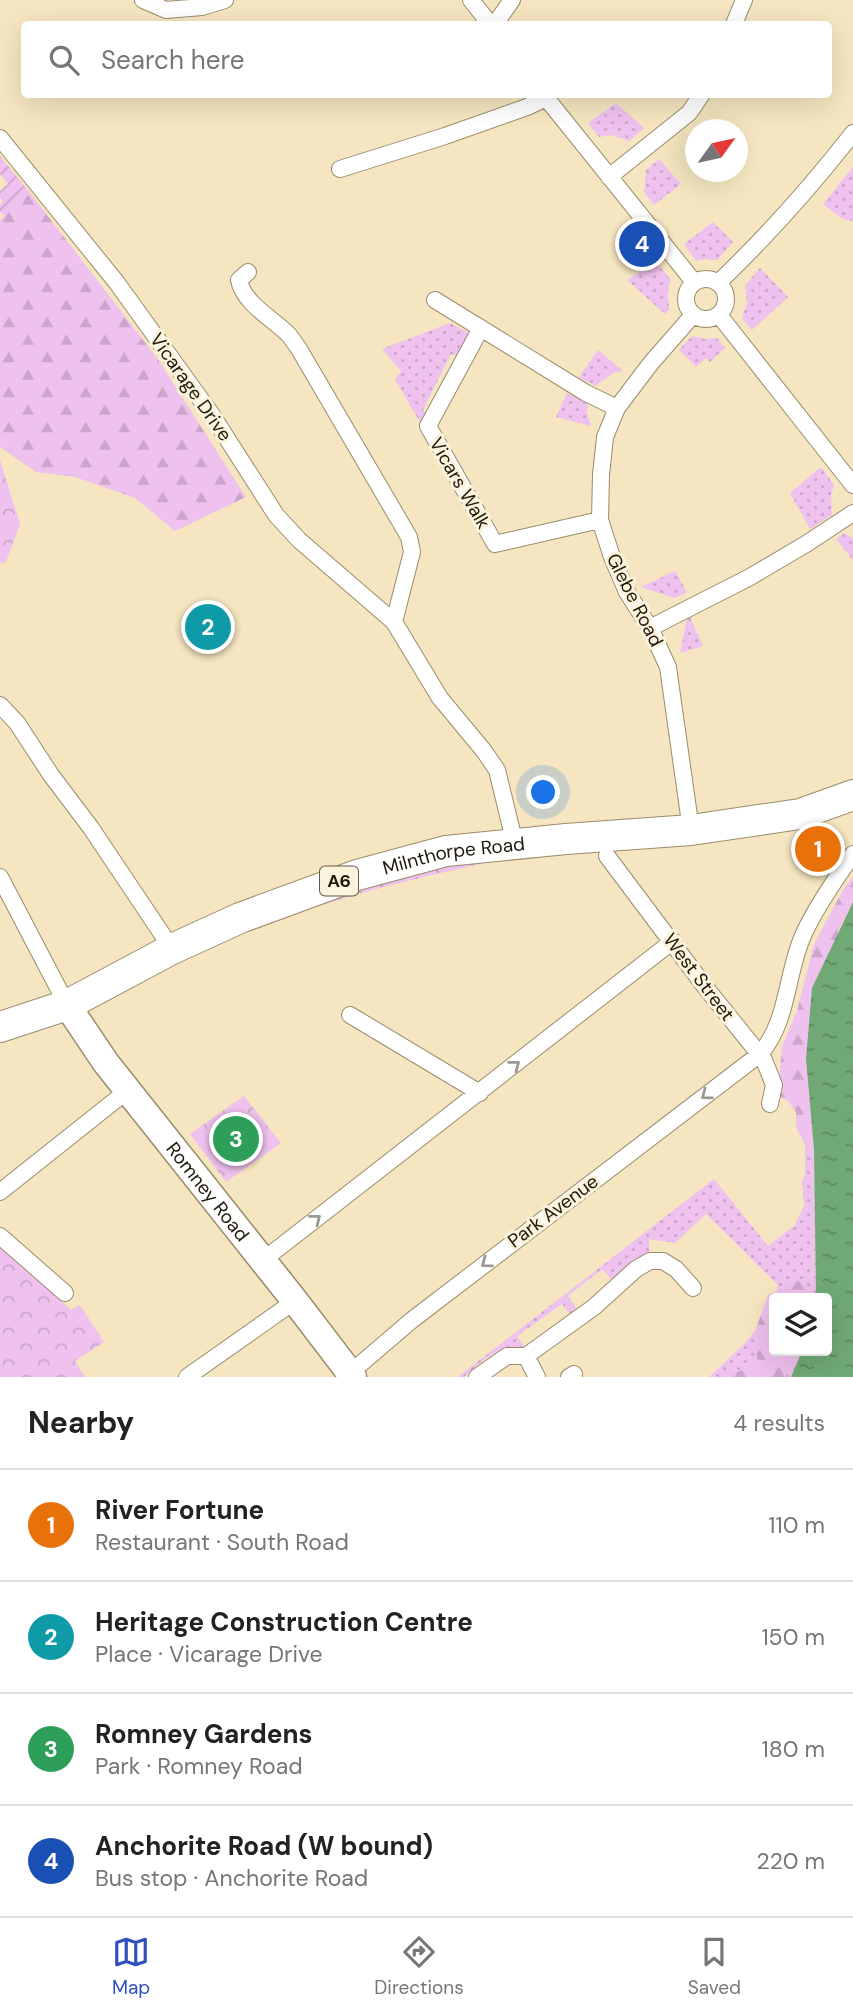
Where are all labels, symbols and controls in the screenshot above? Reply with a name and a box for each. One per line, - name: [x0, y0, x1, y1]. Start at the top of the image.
- search box: [21, 21, 832, 98]
- icon: search: [45, 41, 83, 79]
- text: Search here: [101, 43, 244, 77]
- north arrow: [685, 119, 748, 182]
- pin: 4: [619, 218, 665, 270]
- street label: Vicarage Drive: [144, 328, 238, 446]
- street label: Vicars Walk: [424, 433, 496, 534]
- street label: Glebe Road: [601, 549, 669, 651]
- pin: 2: [185, 601, 231, 653]
- your location: [526, 775, 560, 809]
- pin: 1: [795, 823, 841, 875]
- street label: Milnthorpe Road: [380, 831, 526, 880]
- road number: A6: [320, 866, 358, 896]
- street label: West Street: [658, 928, 740, 1026]
- one-way arrow: [508, 1060, 520, 1073]
- one-way arrow: [701, 1087, 713, 1100]
- pin: 3: [213, 1113, 259, 1165]
- street label: Romney Road: [161, 1137, 255, 1246]
- street label: Park Avenue: [503, 1169, 603, 1253]
- one-way arrow: [308, 1215, 321, 1228]
- one-way arrow: [481, 1254, 493, 1267]
- map controls: [769, 1293, 832, 1356]
- button: layers: [769, 1293, 832, 1356]
- text: Nearby: [28, 1403, 134, 1442]
- text: 4 results: [733, 1408, 825, 1438]
- text: River Fortune: [95, 1493, 264, 1527]
- text: 1: [47, 1510, 55, 1540]
- text: 110 m: [768, 1510, 825, 1540]
- text: Restaurant · South Road: [95, 1527, 349, 1557]
- text: Heritage Construction Centre: [95, 1605, 473, 1639]
- text: 2: [44, 1622, 58, 1652]
- text: 150 m: [761, 1622, 825, 1652]
- text: Place · Vicarage Drive: [95, 1639, 323, 1669]
- text: Romney Gardens: [95, 1717, 312, 1751]
- text: 3: [44, 1734, 58, 1764]
- text: 180 m: [761, 1734, 825, 1764]
- text: Park · Romney Road: [95, 1751, 303, 1781]
- text: Anchorite Road (W bound): [95, 1829, 433, 1863]
- text: 4: [44, 1846, 58, 1876]
- text: 220 m: [756, 1846, 825, 1876]
- text: Bus stop · Anchorite Road: [95, 1863, 368, 1893]
- tab: Map: [112, 1933, 150, 2000]
- tab: Directions: [374, 1933, 464, 2000]
- tab: Saved: [688, 1933, 741, 2000]

